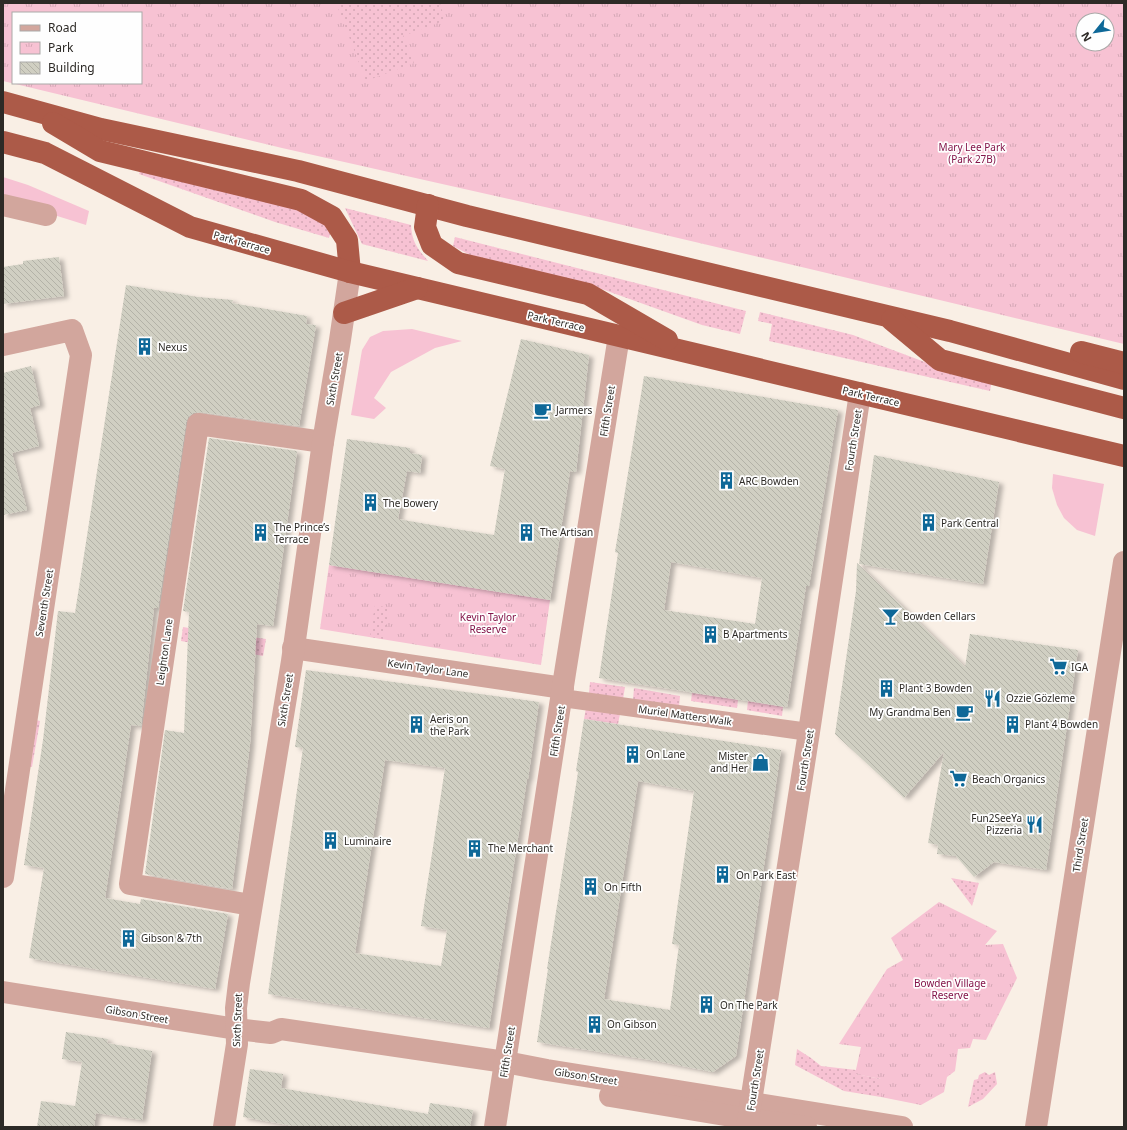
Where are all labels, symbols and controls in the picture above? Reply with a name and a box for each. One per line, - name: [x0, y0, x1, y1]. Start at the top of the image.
- legend: [12, 12, 142, 84]
- north arrow: [1075, 12, 1115, 52]
- text: Road: [48, 19, 77, 36]
- text: N: [1077, 30, 1095, 45]
- text: Park: [48, 39, 74, 56]
- text: Building: [48, 59, 95, 76]
- park label: Mary Lee Park (Park 27B): [939, 140, 1006, 166]
- street label: Park Terrace: [212, 227, 272, 257]
- street label: Park Terrace: [526, 308, 586, 334]
- building icon: Nexus: [135, 337, 155, 357]
- place label: Nexus: [158, 340, 188, 354]
- street label: Sixth Street: [322, 351, 346, 407]
- street label: Park Terrace: [841, 383, 901, 409]
- street label: Fifth Street: [596, 384, 618, 438]
- cafe icon: Jarmers: [533, 400, 553, 420]
- place label: Jarmers: [555, 403, 593, 417]
- street label: Fourth Street: [841, 408, 865, 472]
- building icon: ARC Bowden: [716, 471, 736, 491]
- place label: ARC Bowden: [739, 474, 799, 488]
- building icon: The Bowery: [360, 493, 380, 513]
- place label: The Bowery: [383, 496, 439, 510]
- building icon: Park Central: [918, 513, 938, 533]
- place label: Park Central: [941, 516, 999, 530]
- place label: The Prince’s Terrace: [274, 520, 330, 546]
- building icon: The Artisan: [517, 522, 537, 542]
- building icon: The Prince’s Terrace: [251, 523, 271, 543]
- place label: The Artisan: [540, 525, 593, 539]
- street label: Seventh Street: [32, 568, 56, 638]
- bar icon: Bowden Cellars: [880, 606, 900, 626]
- place label: Bowden Cellars: [903, 609, 976, 623]
- park label: Kevin Taylor Reserve: [460, 610, 516, 636]
- street label: Leighton Lane: [152, 618, 176, 686]
- building icon: B Apartments: [700, 624, 720, 644]
- place label: B Apartments: [723, 627, 788, 641]
- street label: Kevin Taylor Lane: [387, 655, 470, 681]
- supermarket icon: IGA: [1048, 657, 1068, 677]
- place label: IGA: [1071, 660, 1089, 674]
- street label: Sixth Street: [274, 672, 296, 728]
- building icon: Plant 3 Bowden: [876, 678, 896, 698]
- place label: Plant 3 Bowden: [899, 681, 972, 695]
- restaurant icon: Ozzie Gözleme: [983, 688, 1003, 708]
- place label: Ozzie Gözleme: [1006, 691, 1076, 705]
- street label: Muriel Matters Walk: [637, 701, 733, 729]
- cafe icon: My Grandma Ben: [954, 702, 974, 722]
- street label: Fifth Street: [546, 704, 568, 758]
- place label: My Grandma Ben: [869, 705, 951, 719]
- place label: Aeris on the Park: [430, 712, 470, 738]
- building icon: Plant 4 Bowden: [1002, 714, 1022, 734]
- building icon: Aeris on the Park: [407, 715, 427, 735]
- place label: Plant 4 Bowden: [1025, 717, 1098, 731]
- street label: Fourth Street: [793, 728, 817, 792]
- building icon: On Lane: [623, 744, 643, 764]
- place label: On Lane: [646, 747, 686, 761]
- place label: Mister and Her: [710, 749, 748, 775]
- shop icon: Mister and Her: [751, 752, 771, 772]
- supermarket icon: Beach Organics: [949, 769, 969, 789]
- place label: Beach Organics: [972, 772, 1045, 786]
- place label: Fun2SeeYa Pizzeria: [971, 811, 1022, 837]
- restaurant icon: Fun2SeeYa Pizzeria: [1025, 814, 1045, 834]
- street label: Third Street: [1069, 816, 1091, 873]
- building icon: Luminaire: [321, 831, 341, 851]
- place label: Luminaire: [344, 834, 392, 848]
- building icon: The Merchant: [465, 838, 485, 858]
- place label: The Merchant: [488, 841, 553, 855]
- building icon: On Park East: [713, 865, 733, 885]
- place label: On Park East: [736, 868, 796, 882]
- building icon: On Fifth: [581, 877, 601, 897]
- place label: On Fifth: [604, 880, 642, 894]
- building icon: Gibson & 7th: [118, 928, 138, 948]
- place label: Gibson & 7th: [141, 931, 202, 945]
- park label: Bowden Village Reserve: [914, 976, 986, 1002]
- street label: Sixth Street: [229, 993, 245, 1047]
- building icon: On The Park: [697, 995, 717, 1015]
- place label: On The Park: [720, 998, 778, 1012]
- street label: Gibson Street: [104, 1002, 170, 1026]
- building icon: On Gibson: [584, 1014, 604, 1034]
- place label: On Gibson: [607, 1017, 657, 1031]
- street label: Fifth Street: [496, 1025, 518, 1079]
- street label: Fourth Street: [743, 1048, 767, 1112]
- street label: Gibson Street: [554, 1064, 619, 1088]

